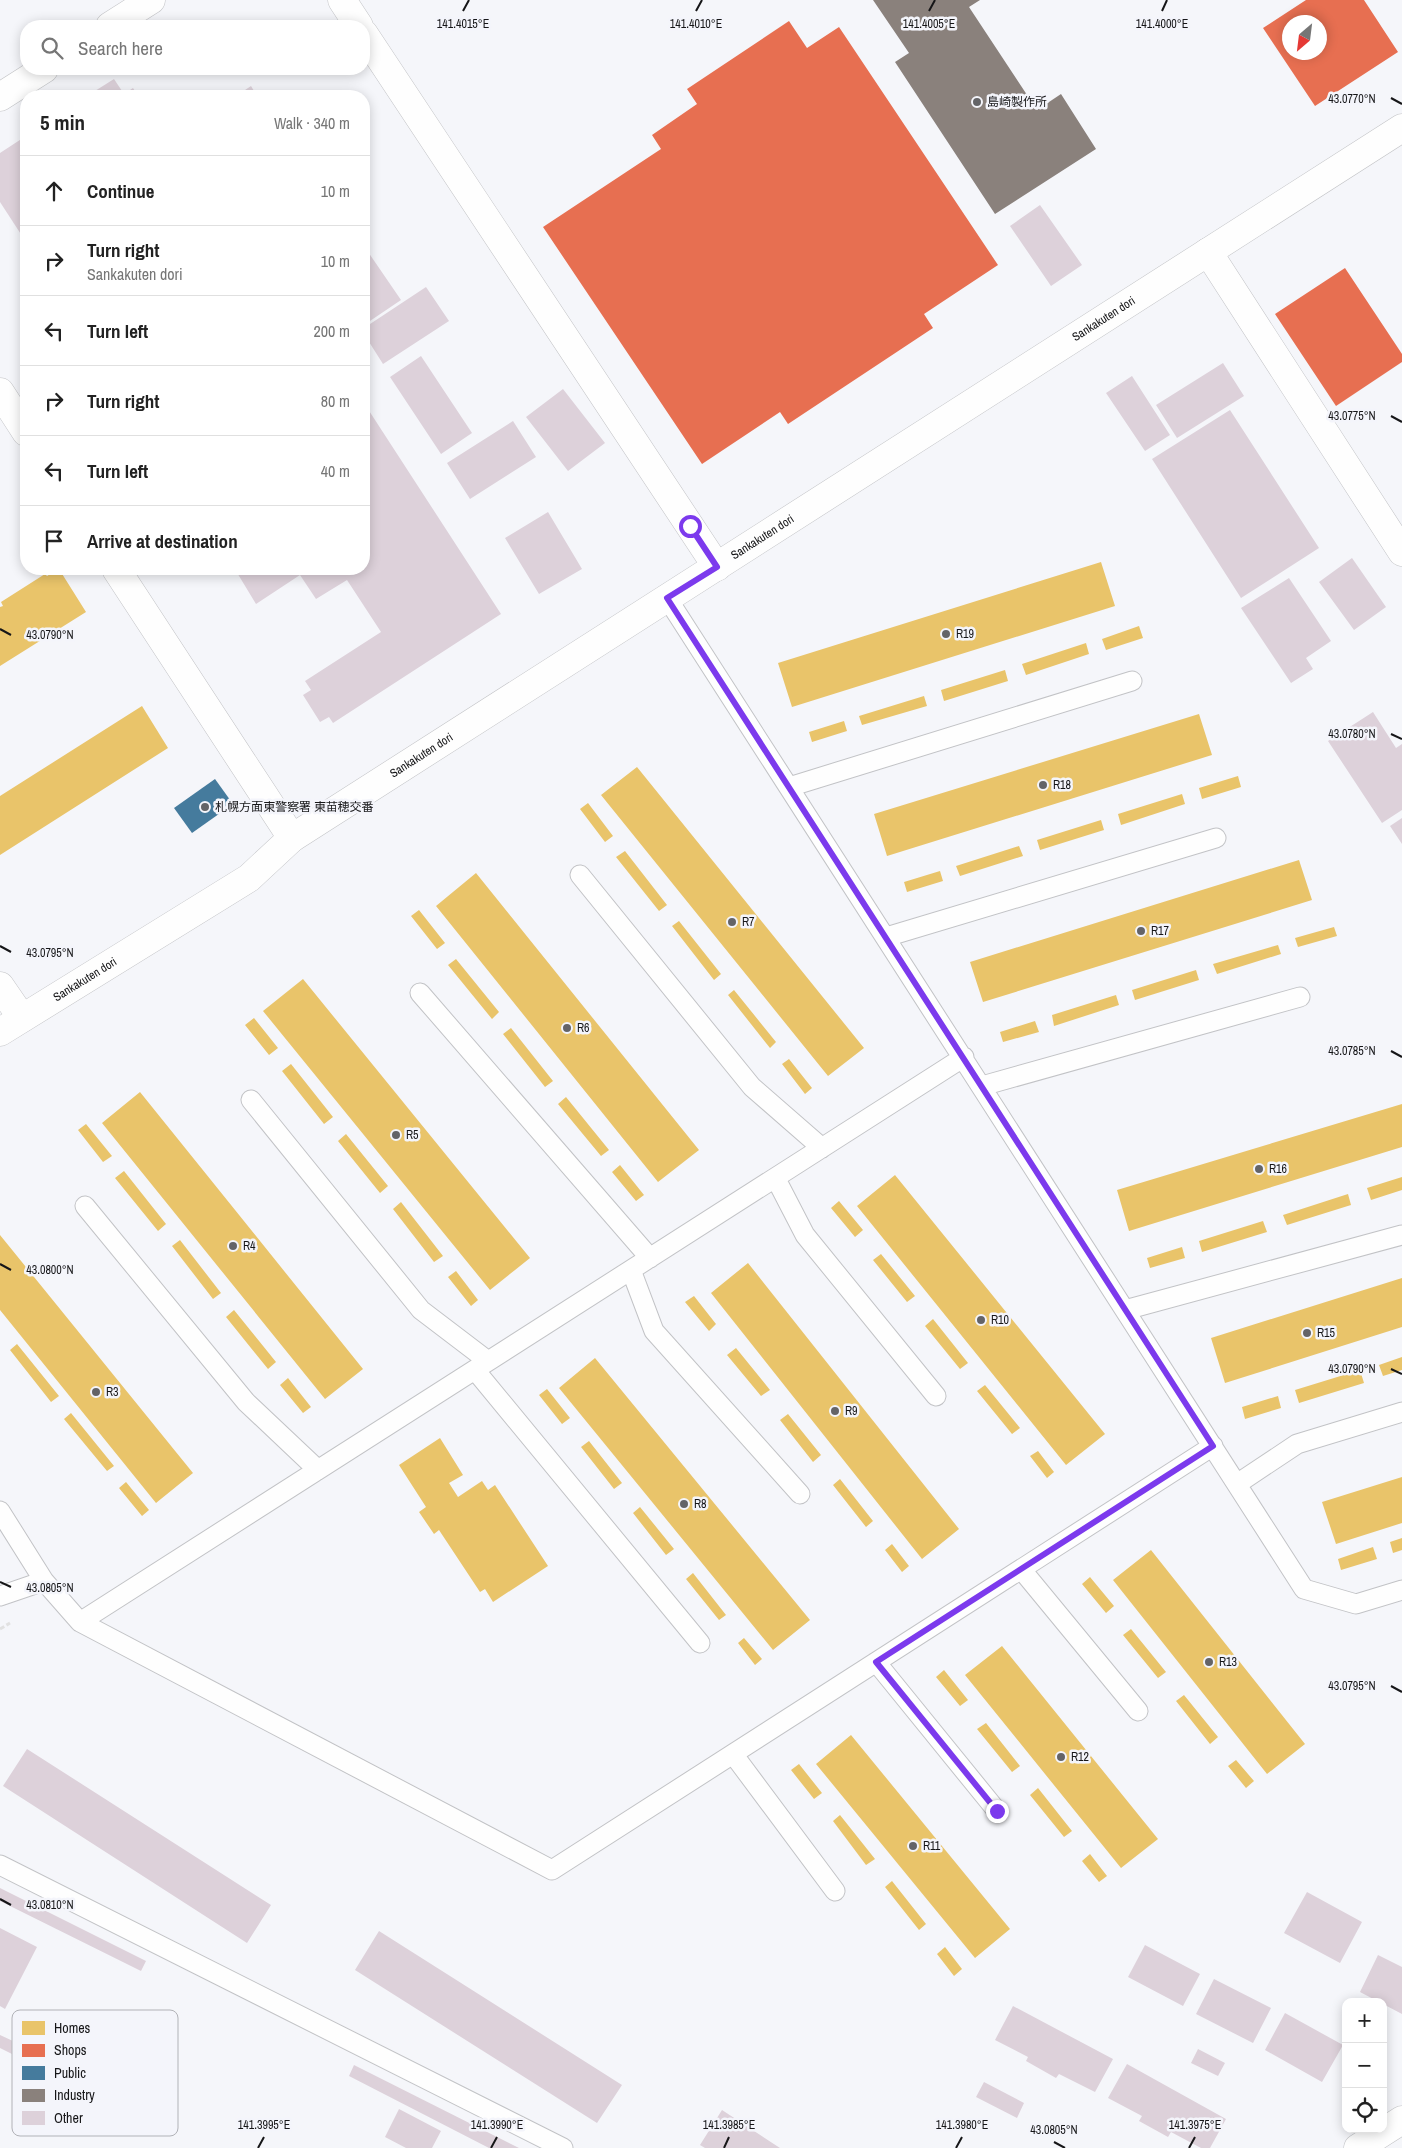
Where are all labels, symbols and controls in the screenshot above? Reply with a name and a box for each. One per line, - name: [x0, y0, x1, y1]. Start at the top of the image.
- north arrow: [1282, 15, 1327, 60]
- text: 141.4015°E: [437, 16, 489, 32]
- text: 141.4010°E: [670, 16, 722, 32]
- text: 141.4005°E: [903, 16, 955, 32]
- text: 141.4000°E: [1136, 16, 1188, 32]
- search box: [20, 20, 370, 75]
- icon: search: [38, 34, 66, 62]
- text: Search here: [78, 35, 163, 61]
- text: 43.0770°N: [1328, 91, 1376, 107]
- place label: 島崎製作所: [987, 94, 1047, 110]
- marker: 島崎製作所: [971, 96, 983, 108]
- text: 5 min: [40, 108, 85, 137]
- text: Walk · 340 m: [274, 112, 350, 134]
- icon: ahead: [40, 177, 68, 205]
- text: Continue: [87, 178, 155, 204]
- text: 10 m: [321, 180, 350, 202]
- text: Turn right: [87, 237, 159, 263]
- icon: right: [40, 247, 68, 275]
- text: 10 m: [321, 250, 350, 272]
- text: Sankakuten dori: [87, 263, 183, 285]
- street label: Sankakuten dori: [1069, 293, 1138, 345]
- icon: left: [40, 317, 68, 345]
- text: Turn left: [87, 318, 148, 344]
- text: 200 m: [314, 320, 350, 342]
- icon: right: [40, 387, 68, 415]
- text: Turn right: [87, 388, 159, 414]
- text: 80 m: [321, 390, 350, 412]
- text: 43.0775°N: [1328, 408, 1376, 424]
- icon: left: [40, 457, 68, 485]
- text: Turn left: [87, 458, 148, 484]
- text: 40 m: [321, 460, 350, 482]
- street label: Sankakuten dori: [728, 511, 797, 563]
- route start: [679, 515, 702, 538]
- icon: arrive: [40, 527, 68, 555]
- text: Arrive at destination: [87, 528, 238, 554]
- place label: R19: [956, 626, 974, 642]
- text: 43.0790°N: [26, 627, 74, 643]
- marker: R19: [940, 628, 952, 640]
- text: 43.0780°N: [1328, 726, 1376, 742]
- street label: Sankakuten dori: [387, 729, 456, 781]
- place label: R18: [1053, 777, 1071, 793]
- marker: R18: [1037, 779, 1049, 791]
- place label: 札幌方面東警察署 東苗穂交番: [215, 799, 374, 815]
- marker: 札幌方面東警察署 東苗穂交番: [199, 801, 211, 813]
- place label: R7: [742, 914, 755, 930]
- marker: R7: [726, 916, 738, 928]
- place label: R17: [1151, 923, 1170, 939]
- marker: R17: [1135, 925, 1147, 937]
- text: 43.0795°N: [26, 945, 74, 961]
- street label: Sankakuten dori: [50, 954, 120, 1005]
- place label: R6: [577, 1020, 590, 1036]
- marker: R6: [561, 1022, 573, 1034]
- text: 43.0785°N: [1328, 1043, 1376, 1059]
- place label: R5: [406, 1127, 419, 1143]
- marker: R5: [390, 1129, 402, 1141]
- place label: R16: [1269, 1161, 1287, 1177]
- marker: R16: [1253, 1163, 1265, 1175]
- place label: R4: [243, 1238, 256, 1254]
- marker: R4: [227, 1240, 239, 1252]
- text: 43.0800°N: [26, 1262, 74, 1278]
- place label: R10: [991, 1312, 1009, 1328]
- marker: R10: [975, 1314, 987, 1326]
- place label: R15: [1317, 1325, 1336, 1341]
- marker: R15: [1301, 1327, 1313, 1339]
- text: 43.0790°N: [1328, 1361, 1376, 1377]
- place label: R3: [106, 1384, 119, 1400]
- marker: R3: [90, 1386, 102, 1398]
- place label: R9: [845, 1403, 858, 1419]
- marker: R9: [829, 1405, 841, 1417]
- place label: R8: [694, 1496, 707, 1512]
- marker: R8: [678, 1498, 690, 1510]
- text: 43.0805°N: [26, 1580, 74, 1596]
- place label: R13: [1219, 1654, 1237, 1670]
- marker: R13: [1203, 1656, 1215, 1668]
- text: 43.0795°N: [1328, 1678, 1376, 1694]
- place label: R12: [1071, 1749, 1089, 1765]
- marker: R12: [1055, 1751, 1067, 1763]
- route end: [986, 1800, 1009, 1823]
- place label: R11: [923, 1838, 941, 1854]
- marker: R11: [907, 1840, 919, 1852]
- text: 43.0810°N: [26, 1897, 74, 1913]
- map controls: [1342, 1998, 1387, 2133]
- button: +: [1342, 1998, 1387, 2043]
- legend: [12, 2010, 178, 2136]
- text: Homes: [54, 2019, 91, 2037]
- text: Shops: [54, 2041, 87, 2059]
- button: −: [1342, 2043, 1387, 2088]
- text: Public: [54, 2064, 86, 2082]
- text: Industry: [54, 2086, 95, 2104]
- button: locate: [1342, 2088, 1387, 2133]
- text: Other: [54, 2109, 83, 2127]
- text: 141.3995°E: [238, 2117, 290, 2133]
- text: 141.3990°E: [471, 2117, 523, 2133]
- text: 141.3985°E: [703, 2117, 755, 2133]
- text: 141.3980°E: [936, 2117, 988, 2133]
- text: 141.3975°E: [1169, 2117, 1221, 2133]
- text: 43.0805°N: [1030, 2122, 1078, 2138]

